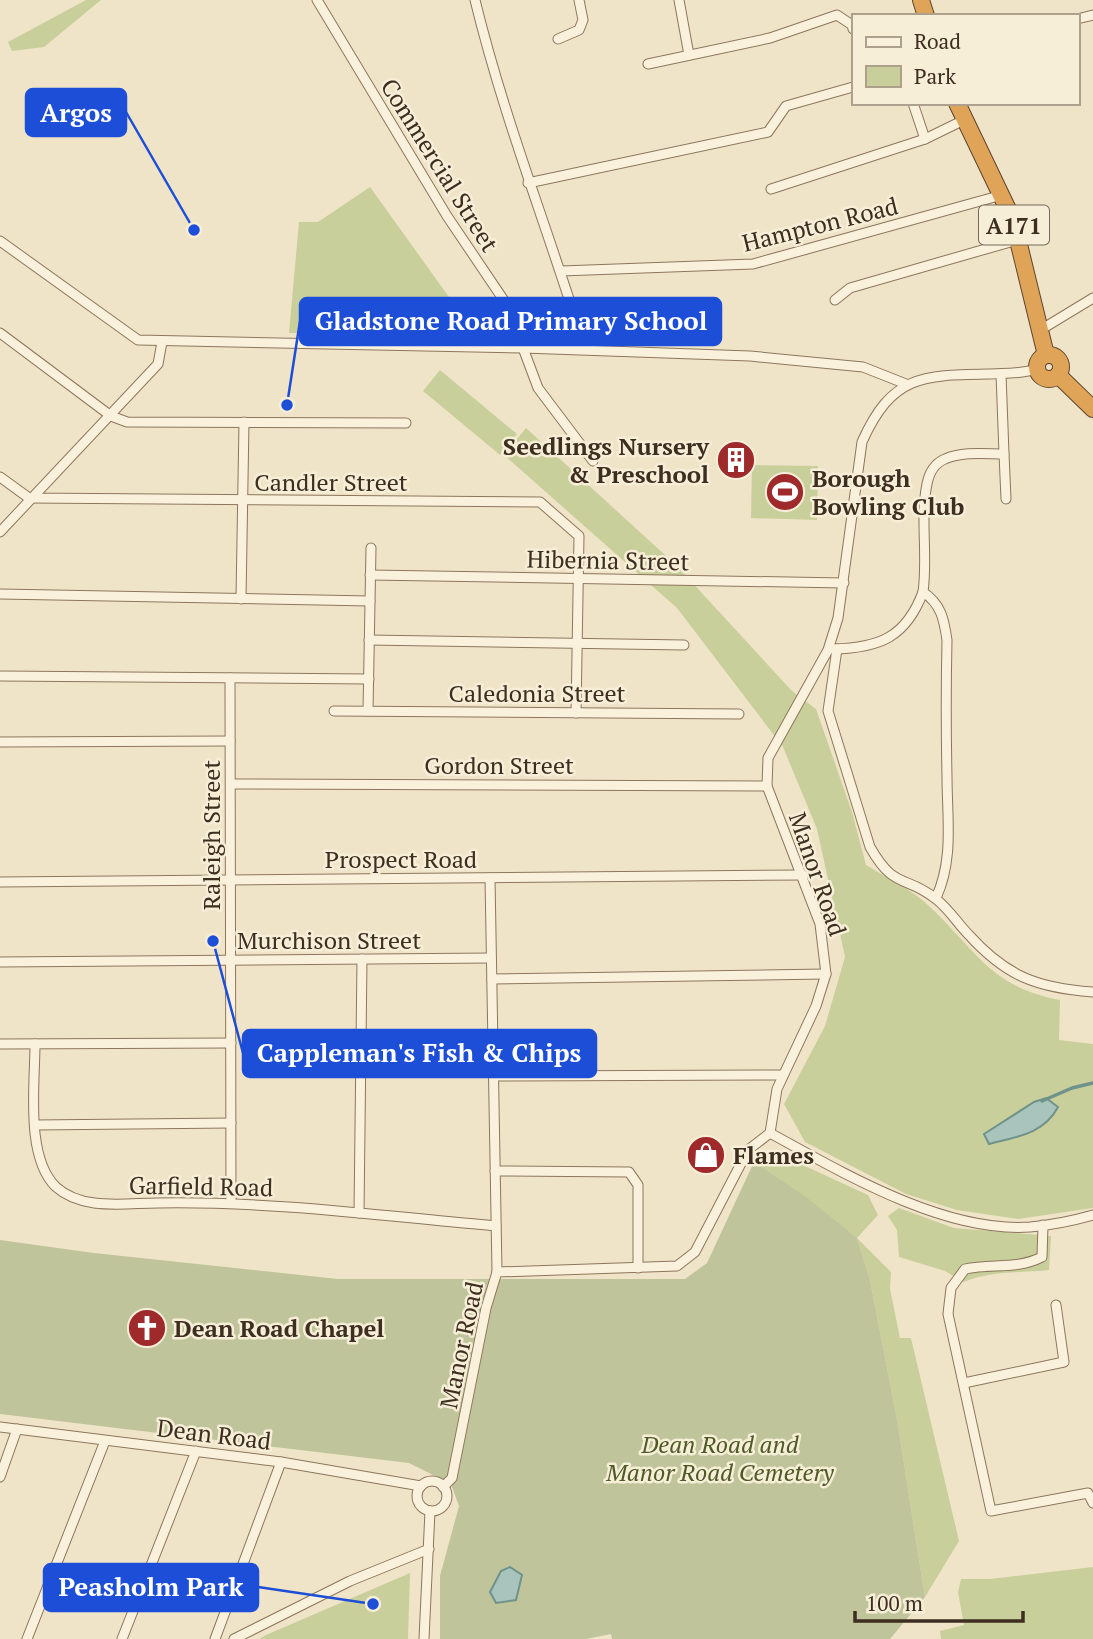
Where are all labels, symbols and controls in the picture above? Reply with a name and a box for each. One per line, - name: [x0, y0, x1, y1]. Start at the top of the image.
- legend: [852, 14, 1079, 105]
- text: Road: [914, 27, 961, 55]
- text: Park: [914, 62, 956, 90]
- street label: Commercial Street: [374, 72, 506, 258]
- callout: Argos: [26, 89, 126, 136]
- text: Argos: [40, 95, 112, 129]
- street label: Hampton Road: [739, 189, 901, 259]
- road number: A171: [979, 206, 1049, 244]
- callout: Gladstone Road Primary School: [300, 298, 721, 345]
- text: Gladstone Road Primary School: [315, 303, 707, 337]
- place label: Seedlings Nursery & Preschool: [503, 430, 710, 490]
- building icon: Seedlings Nursery & Preschool: [715, 439, 757, 481]
- place label: Borough Bowling Club: [812, 462, 964, 522]
- street label: Candler Street: [254, 466, 408, 498]
- sports icon: Borough Bowling Club: [764, 471, 806, 513]
- street label: Hibernia Street: [526, 543, 690, 577]
- street label: Caledonia Street: [449, 677, 626, 709]
- street label: Gordon Street: [424, 749, 574, 781]
- street label: Raleigh Street: [195, 760, 227, 910]
- street label: Manor Road: [782, 808, 854, 940]
- street label: Prospect Road: [325, 843, 477, 875]
- street label: Murchison Street: [237, 924, 421, 956]
- callout: Cappleman's Fish & Chips: [243, 1030, 596, 1077]
- text: Cappleman's Fish & Chips: [257, 1035, 581, 1069]
- shop icon: Flames: [685, 1134, 727, 1176]
- place label: Flames: [733, 1139, 814, 1171]
- street label: Garfield Road: [129, 1169, 273, 1203]
- street label: Manor Road: [432, 1279, 490, 1411]
- church icon: Dean Road Chapel: [126, 1307, 168, 1349]
- place label: Dean Road Chapel: [174, 1312, 384, 1344]
- street label: Dean Road: [155, 1411, 273, 1457]
- park label: Dean Road and Manor Road Cemetery: [605, 1428, 835, 1488]
- callout: Peasholm Park: [44, 1564, 258, 1611]
- text: Peasholm Park: [58, 1569, 244, 1603]
- scale bar: [855, 1580, 1023, 1624]
- text: 100 m: [866, 1589, 923, 1617]

